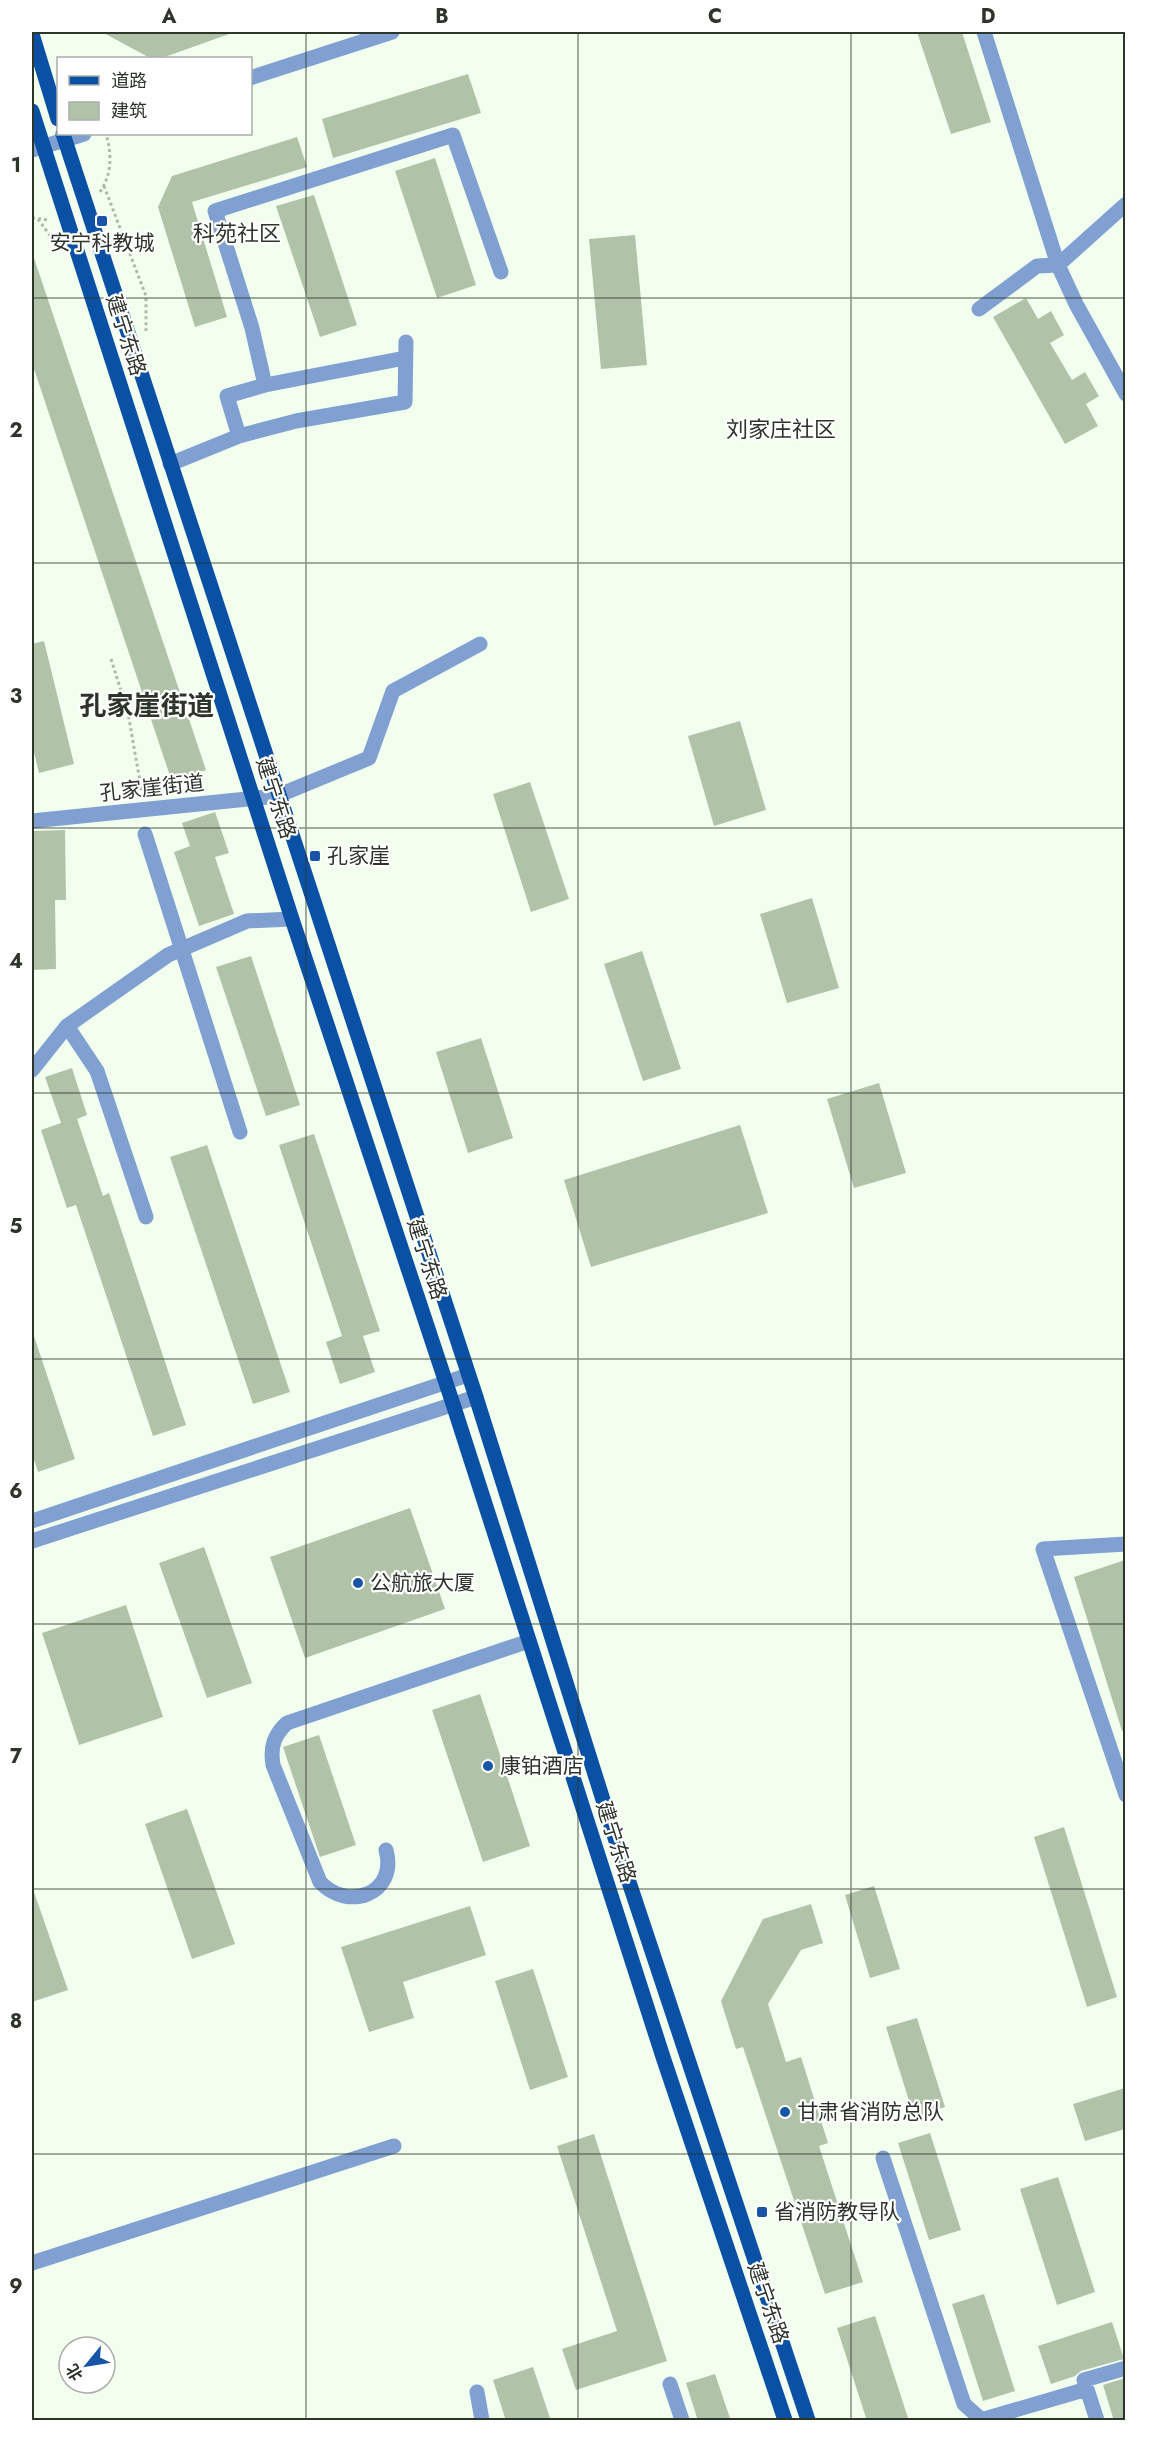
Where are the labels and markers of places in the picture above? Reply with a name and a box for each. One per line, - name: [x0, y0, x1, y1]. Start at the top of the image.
- marker: 安宁科教城: [95, 214, 109, 228]
- place label: 安宁科教城: [50, 228, 155, 258]
- place label: 孔家崖: [327, 841, 390, 871]
- marker: 孔家崖: [308, 849, 322, 863]
- place label: 公航旅大厦: [370, 1568, 475, 1598]
- marker: 公航旅大厦: [351, 1576, 365, 1590]
- place label: 康铂酒店: [500, 1751, 584, 1781]
- marker: 康铂酒店: [481, 1759, 495, 1773]
- place label: 甘肃省消防总队: [797, 2097, 944, 2127]
- marker: 甘肃省消防总队: [778, 2105, 792, 2119]
- place label: 省消防教导队: [774, 2197, 900, 2227]
- marker: 省消防教导队: [755, 2205, 769, 2219]

